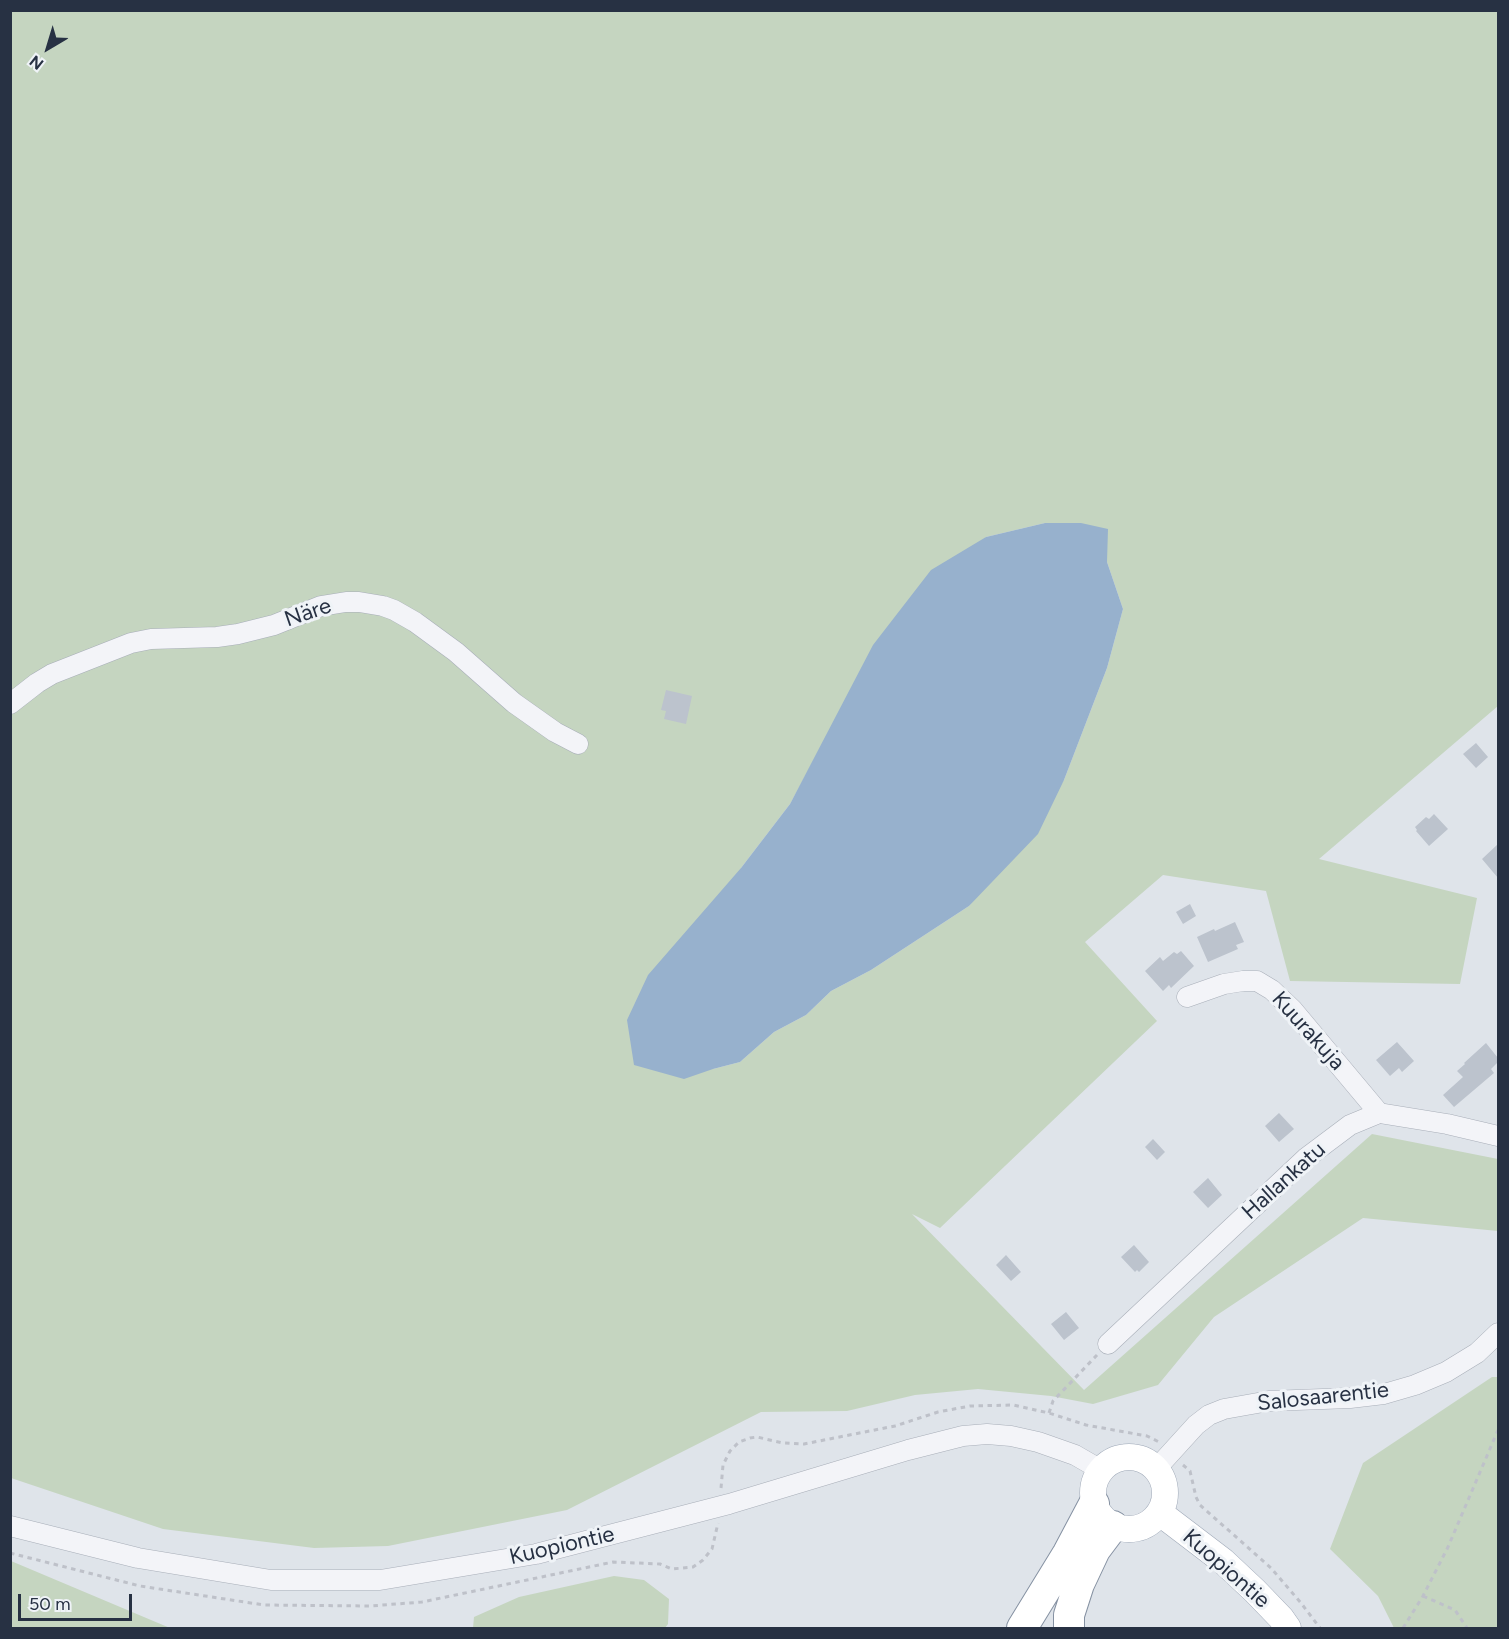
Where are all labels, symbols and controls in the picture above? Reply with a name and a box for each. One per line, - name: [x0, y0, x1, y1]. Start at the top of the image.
- north arrow: [18, 18, 78, 78]
- text: N: [26, 51, 47, 74]
- street label: Näre: [281, 593, 335, 633]
- street label: Kuurakuja: [1266, 986, 1350, 1076]
- street label: Hallankatu: [1237, 1137, 1331, 1225]
- street label: Salosaarentie: [1256, 1377, 1390, 1417]
- street label: Kuopiontie: [507, 1521, 617, 1571]
- street label: Kuopiontie: [1177, 1524, 1275, 1614]
- scale bar: [21, 1582, 135, 1620]
- text: 50 m: [29, 1593, 71, 1615]

